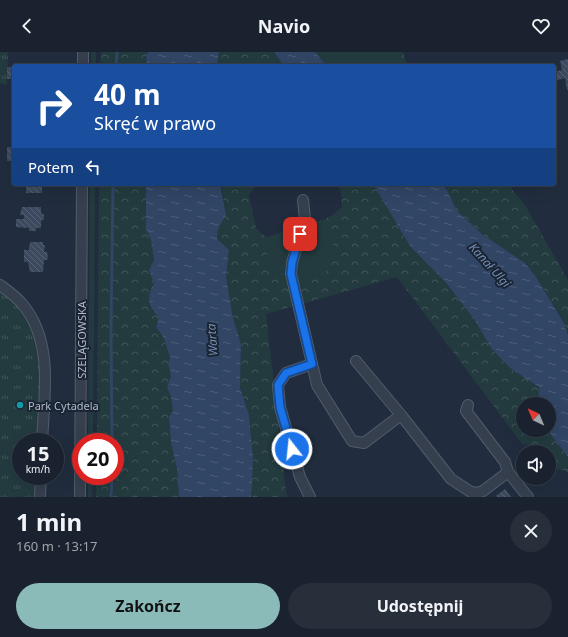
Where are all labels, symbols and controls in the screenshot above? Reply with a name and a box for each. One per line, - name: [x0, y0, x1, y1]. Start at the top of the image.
- text: Navio: [258, 14, 310, 38]
- icon: back: [16, 15, 38, 37]
- icon: heart: [530, 15, 552, 37]
- text: 40 m: [94, 75, 161, 113]
- icon: right: [28, 80, 80, 132]
- text: Skręć w prawo: [94, 111, 216, 135]
- icon: left: [82, 156, 104, 178]
- text: Potem: [28, 157, 74, 177]
- pin: [283, 217, 317, 251]
- icon: arrive: [289, 223, 311, 245]
- water label: Kanał Ulgi: [465, 239, 515, 292]
- street label: SZELĄGOWSKA: [74, 300, 89, 379]
- water label: Warta: [202, 323, 222, 357]
- north arrow: [516, 397, 556, 437]
- map controls: [516, 397, 556, 485]
- place label: Park Cytadela: [28, 398, 99, 413]
- marker: Park Cytadela: [15, 400, 25, 410]
- position arrow: [271, 428, 313, 470]
- speed limit sign: 20: [72, 433, 124, 485]
- text: 15: [27, 440, 49, 467]
- button: sound: [516, 445, 556, 485]
- text: km/h: [26, 462, 50, 476]
- text: 1 min: [16, 505, 82, 538]
- button: close: [510, 510, 552, 552]
- text: 160 m · 13:17: [16, 537, 97, 555]
- button: Zakończ: [16, 583, 280, 629]
- button: Udostępnij: [288, 583, 552, 629]

